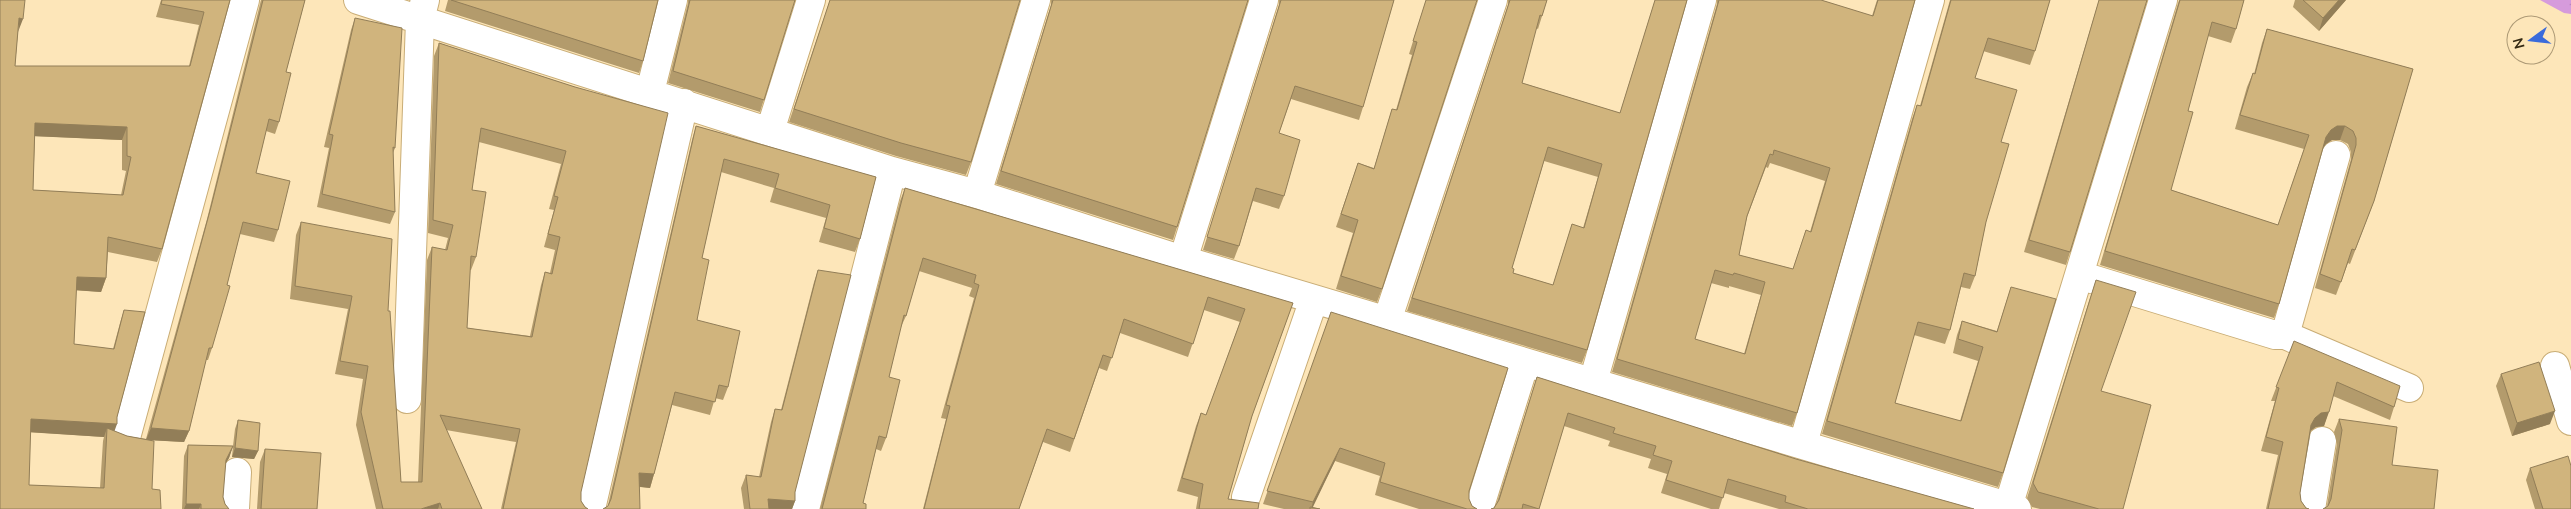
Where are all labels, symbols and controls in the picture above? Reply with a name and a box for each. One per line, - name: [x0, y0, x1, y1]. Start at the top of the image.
- north arrow: [2506, 15, 2556, 65]
- text: N: [2508, 36, 2529, 51]

